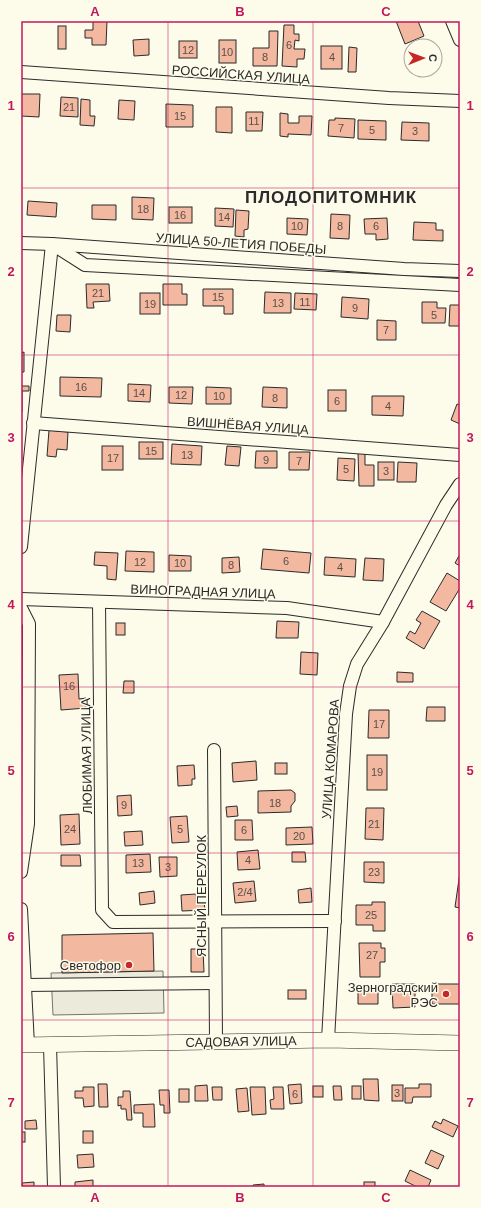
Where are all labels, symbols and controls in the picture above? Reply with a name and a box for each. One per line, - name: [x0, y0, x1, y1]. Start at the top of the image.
- text: A: [90, 4, 100, 19]
- text: B: [235, 4, 245, 19]
- text: C: [381, 4, 391, 19]
- north arrow: [403, 38, 443, 78]
- house number: 6: [286, 39, 292, 51]
- house number: 12: [182, 44, 194, 56]
- house number: 10: [221, 46, 233, 58]
- house number: 8: [262, 51, 268, 63]
- house number: 4: [329, 51, 335, 63]
- text: С: [427, 54, 439, 62]
- street label: РОССИЙСКАЯ УЛИЦА: [171, 62, 311, 87]
- text: 1: [7, 98, 15, 113]
- text: 1: [466, 98, 474, 113]
- house number: 21: [63, 101, 75, 113]
- house number: 15: [174, 110, 186, 122]
- house number: 11: [248, 115, 260, 127]
- house number: 7: [338, 122, 344, 134]
- house number: 5: [369, 124, 375, 136]
- house number: 3: [412, 125, 418, 137]
- district label: ПЛОДОПИТОМНИК: [245, 188, 417, 207]
- house number: 18: [137, 203, 149, 215]
- house number: 16: [174, 209, 186, 221]
- house number: 14: [218, 211, 230, 223]
- house number: 10: [291, 220, 303, 232]
- house number: 8: [337, 220, 343, 232]
- house number: 6: [373, 220, 379, 232]
- street label: УЛИЦА 50-ЛЕТИЯ ПОБЕДЫ: [155, 230, 327, 257]
- text: 2: [7, 264, 15, 279]
- text: 2: [466, 264, 474, 279]
- house number: 21: [92, 287, 104, 299]
- house number: 15: [212, 291, 224, 303]
- house number: 11: [299, 296, 311, 308]
- house number: 13: [272, 297, 284, 309]
- house number: 19: [144, 298, 156, 310]
- house number: 9: [352, 302, 358, 314]
- house number: 5: [431, 309, 437, 321]
- house number: 7: [383, 324, 389, 336]
- house number: 16: [75, 381, 87, 393]
- house number: 14: [133, 387, 145, 399]
- house number: 12: [175, 389, 187, 401]
- house number: 10: [213, 390, 225, 402]
- house number: 8: [272, 392, 278, 404]
- house number: 6: [334, 395, 340, 407]
- house number: 4: [385, 400, 391, 412]
- street label: ВИШНЁВАЯ УЛИЦА: [187, 414, 310, 437]
- text: 3: [7, 430, 15, 445]
- text: 3: [466, 430, 474, 445]
- house number: 15: [145, 445, 157, 457]
- house number: 13: [181, 449, 193, 461]
- house number: 17: [107, 452, 119, 464]
- house number: 9: [263, 454, 269, 466]
- house number: 7: [296, 455, 302, 467]
- house number: 5: [343, 463, 349, 475]
- house number: 3: [383, 465, 389, 477]
- house number: 6: [283, 555, 289, 567]
- house number: 12: [134, 556, 146, 568]
- house number: 10: [174, 557, 186, 569]
- house number: 8: [228, 559, 234, 571]
- house number: 4: [337, 561, 343, 573]
- street label: ВИНОГРАДНАЯ УЛИЦА: [130, 581, 276, 602]
- text: 4: [7, 597, 15, 612]
- text: 4: [466, 597, 474, 612]
- house number: 16: [63, 680, 75, 692]
- street label: ЛЮБИМАЯ УЛИЦА: [78, 698, 95, 814]
- street label: УЛИЦА КОМАРОВА: [319, 698, 342, 819]
- house number: 17: [373, 718, 385, 730]
- text: 5: [7, 763, 15, 778]
- text: 5: [466, 763, 474, 778]
- house number: 19: [371, 766, 383, 778]
- house number: 18: [269, 797, 281, 809]
- house number: 9: [121, 799, 127, 811]
- house number: 21: [368, 818, 380, 830]
- house number: 24: [64, 823, 76, 835]
- house number: 5: [177, 823, 183, 835]
- house number: 6: [241, 824, 247, 836]
- house number: 20: [293, 830, 305, 842]
- street label: ЯСНЫЙ ПЕРЕУЛОК: [194, 835, 209, 957]
- house number: 4: [245, 854, 251, 866]
- house number: 13: [132, 857, 144, 869]
- house number: 3: [165, 861, 171, 873]
- house number: 23: [368, 866, 380, 878]
- house number: 2/4: [237, 886, 253, 898]
- house number: 25: [365, 909, 377, 921]
- text: 6: [7, 929, 15, 944]
- text: 6: [466, 929, 474, 944]
- house number: 27: [366, 949, 378, 961]
- place label: Светофор: [60, 958, 121, 973]
- marker: Светофор: [124, 960, 134, 970]
- place label: Зерноградский РЭС: [348, 980, 438, 1010]
- marker: Зерноградский РЭС: [441, 989, 451, 999]
- street label: САДОВАЯ УЛИЦА: [185, 1033, 297, 1050]
- house number: 3: [394, 1087, 400, 1099]
- house number: 6: [292, 1088, 298, 1100]
- text: 7: [7, 1095, 15, 1110]
- text: 7: [466, 1095, 474, 1110]
- text: A: [90, 1190, 100, 1205]
- text: B: [235, 1190, 245, 1205]
- text: C: [381, 1190, 391, 1205]

